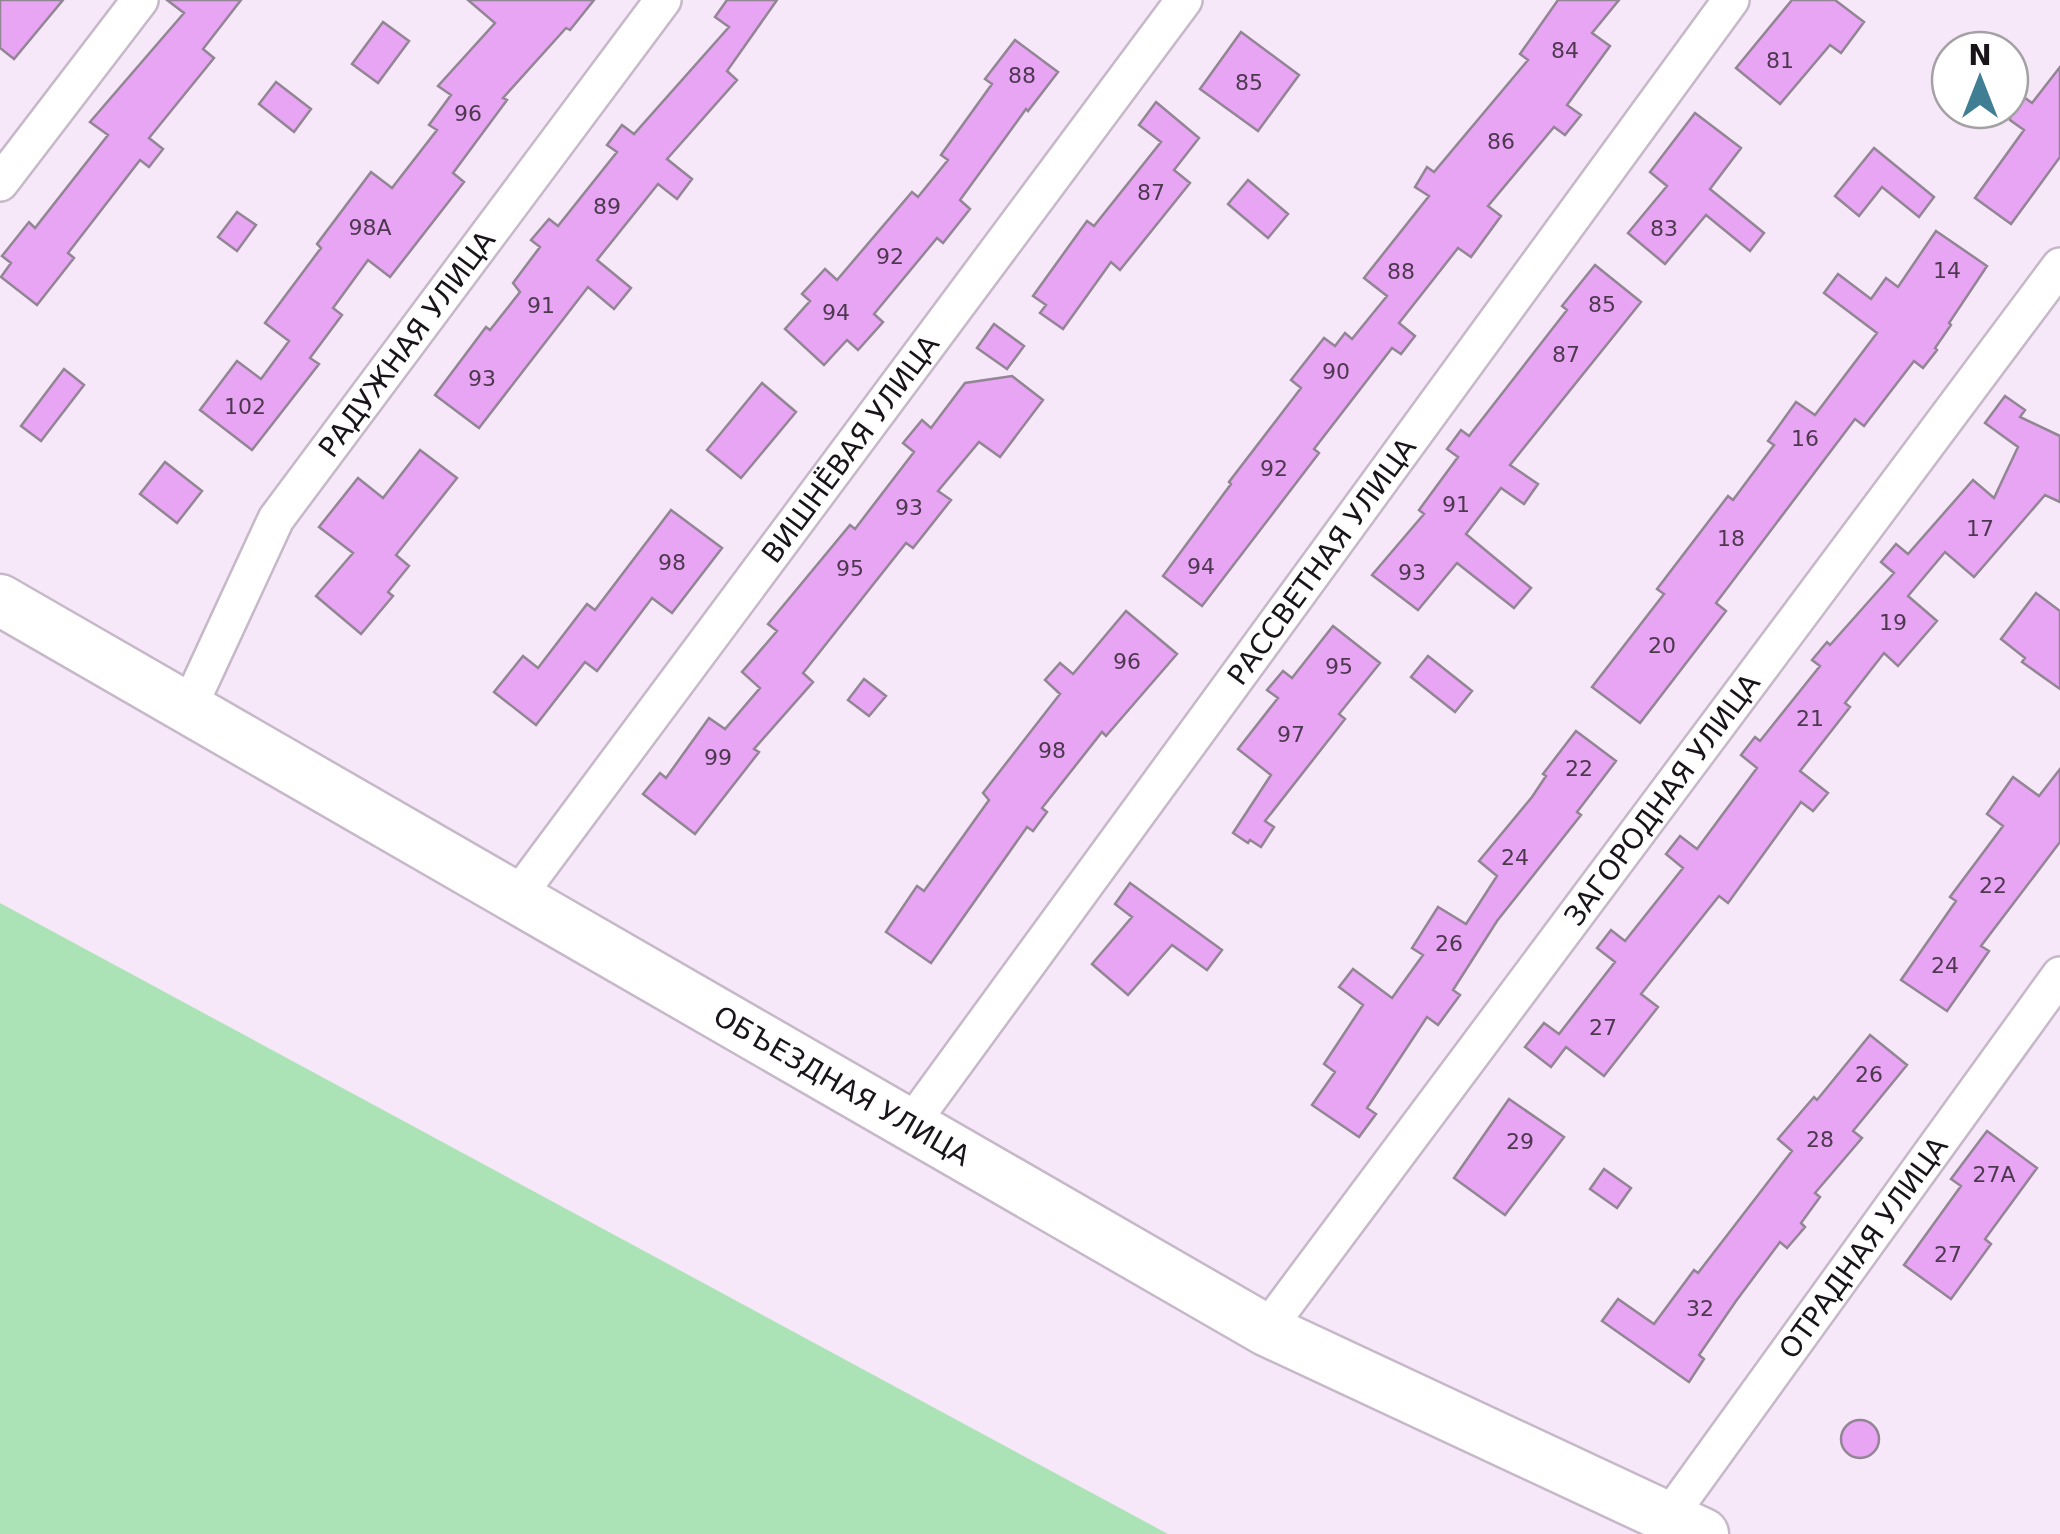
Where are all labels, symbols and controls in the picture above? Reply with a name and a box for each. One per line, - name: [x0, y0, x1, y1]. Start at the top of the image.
- north arrow: [1930, 30, 2030, 130]
- house number: 84: [1551, 38, 1579, 63]
- text: N: [1968, 39, 1992, 72]
- house number: 81: [1766, 48, 1794, 73]
- house number: 88: [1008, 63, 1036, 88]
- house number: 85: [1235, 70, 1263, 95]
- house number: 96: [454, 101, 482, 126]
- house number: 86: [1487, 129, 1515, 154]
- house number: 87: [1137, 180, 1165, 205]
- house number: 89: [593, 194, 621, 219]
- house number: 98А: [348, 215, 392, 240]
- house number: 83: [1650, 216, 1678, 241]
- street label: РАДУЖНАЯ УЛИЦА: [312, 224, 502, 463]
- house number: 92: [876, 244, 904, 269]
- house number: 14: [1933, 258, 1961, 283]
- house number: 88: [1387, 259, 1415, 284]
- house number: 85: [1588, 292, 1616, 317]
- house number: 91: [527, 293, 555, 318]
- house number: 94: [822, 300, 850, 325]
- street label: ВИШНЁВАЯ УЛИЦА: [755, 328, 946, 569]
- house number: 87: [1552, 342, 1580, 367]
- house number: 90: [1322, 359, 1350, 384]
- house number: 93: [468, 366, 496, 391]
- house number: 102: [224, 394, 266, 419]
- house number: 16: [1791, 426, 1819, 451]
- street label: РАССВЕТНАЯ УЛИЦА: [1220, 431, 1423, 691]
- house number: 92: [1260, 456, 1288, 481]
- house number: 91: [1442, 492, 1470, 517]
- house number: 93: [895, 495, 923, 520]
- house number: 17: [1966, 516, 1994, 541]
- house number: 18: [1717, 526, 1745, 551]
- house number: 98: [658, 550, 686, 575]
- house number: 94: [1187, 554, 1215, 579]
- house number: 95: [836, 556, 864, 581]
- house number: 93: [1398, 560, 1426, 585]
- house number: 19: [1879, 610, 1907, 635]
- house number: 20: [1648, 633, 1676, 658]
- house number: 96: [1113, 649, 1141, 674]
- house number: 95: [1325, 654, 1353, 679]
- street label: ЗАГОРОДНАЯ УЛИЦА: [1557, 667, 1767, 932]
- house number: 21: [1796, 706, 1824, 731]
- house number: 97: [1277, 722, 1305, 747]
- house number: 98: [1038, 738, 1066, 763]
- house number: 99: [704, 745, 732, 770]
- house number: 22: [1565, 756, 1593, 781]
- house number: 24: [1501, 845, 1529, 870]
- house number: 22: [1979, 873, 2007, 898]
- house number: 26: [1435, 931, 1463, 956]
- house number: 24: [1931, 953, 1959, 978]
- street label: ОБЪЕЗДНАЯ УЛИЦА: [708, 999, 976, 1172]
- house number: 27: [1589, 1015, 1617, 1040]
- house number: 26: [1855, 1062, 1883, 1087]
- house number: 28: [1806, 1127, 1834, 1152]
- house number: 29: [1506, 1129, 1534, 1154]
- street label: ОТРАДНАЯ УЛИЦА: [1772, 1130, 1954, 1365]
- house number: 27А: [1972, 1162, 2016, 1187]
- house number: 27: [1934, 1242, 1962, 1267]
- house number: 32: [1686, 1296, 1714, 1321]

